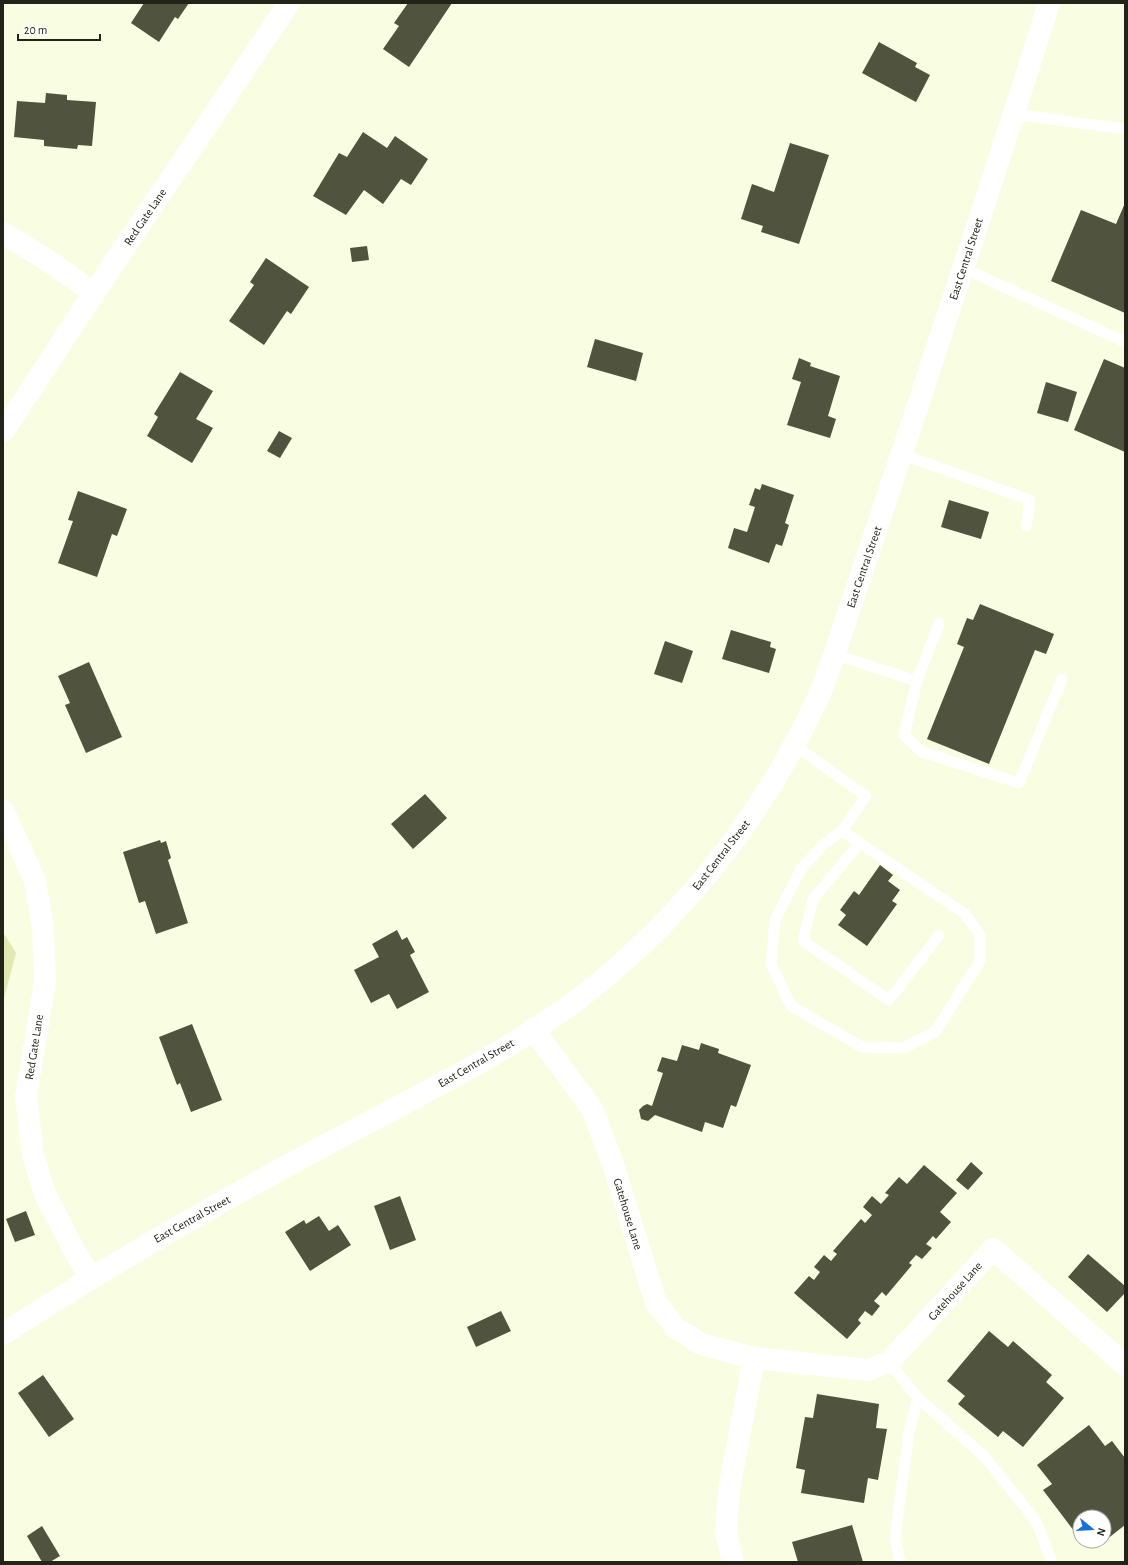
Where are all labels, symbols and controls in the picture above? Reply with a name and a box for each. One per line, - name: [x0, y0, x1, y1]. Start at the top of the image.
- scale bar: [18, 16, 100, 42]
- text: 20 m: [24, 24, 47, 36]
- street label: Red Gate Lane: [122, 186, 168, 248]
- street label: East Central Street: [947, 216, 985, 301]
- street label: East Central Street: [844, 525, 884, 609]
- street label: East Central Street: [690, 818, 752, 892]
- street label: Red Gate Lane: [23, 1014, 45, 1080]
- street label: East Central Street: [436, 1036, 516, 1090]
- street label: Gatehouse Lane: [611, 1177, 645, 1251]
- street label: East Central Street: [152, 1193, 232, 1245]
- street label: Gatehouse Lane: [926, 1259, 984, 1323]
- north arrow: [1072, 1509, 1112, 1549]
- text: N: [1095, 1527, 1107, 1537]

